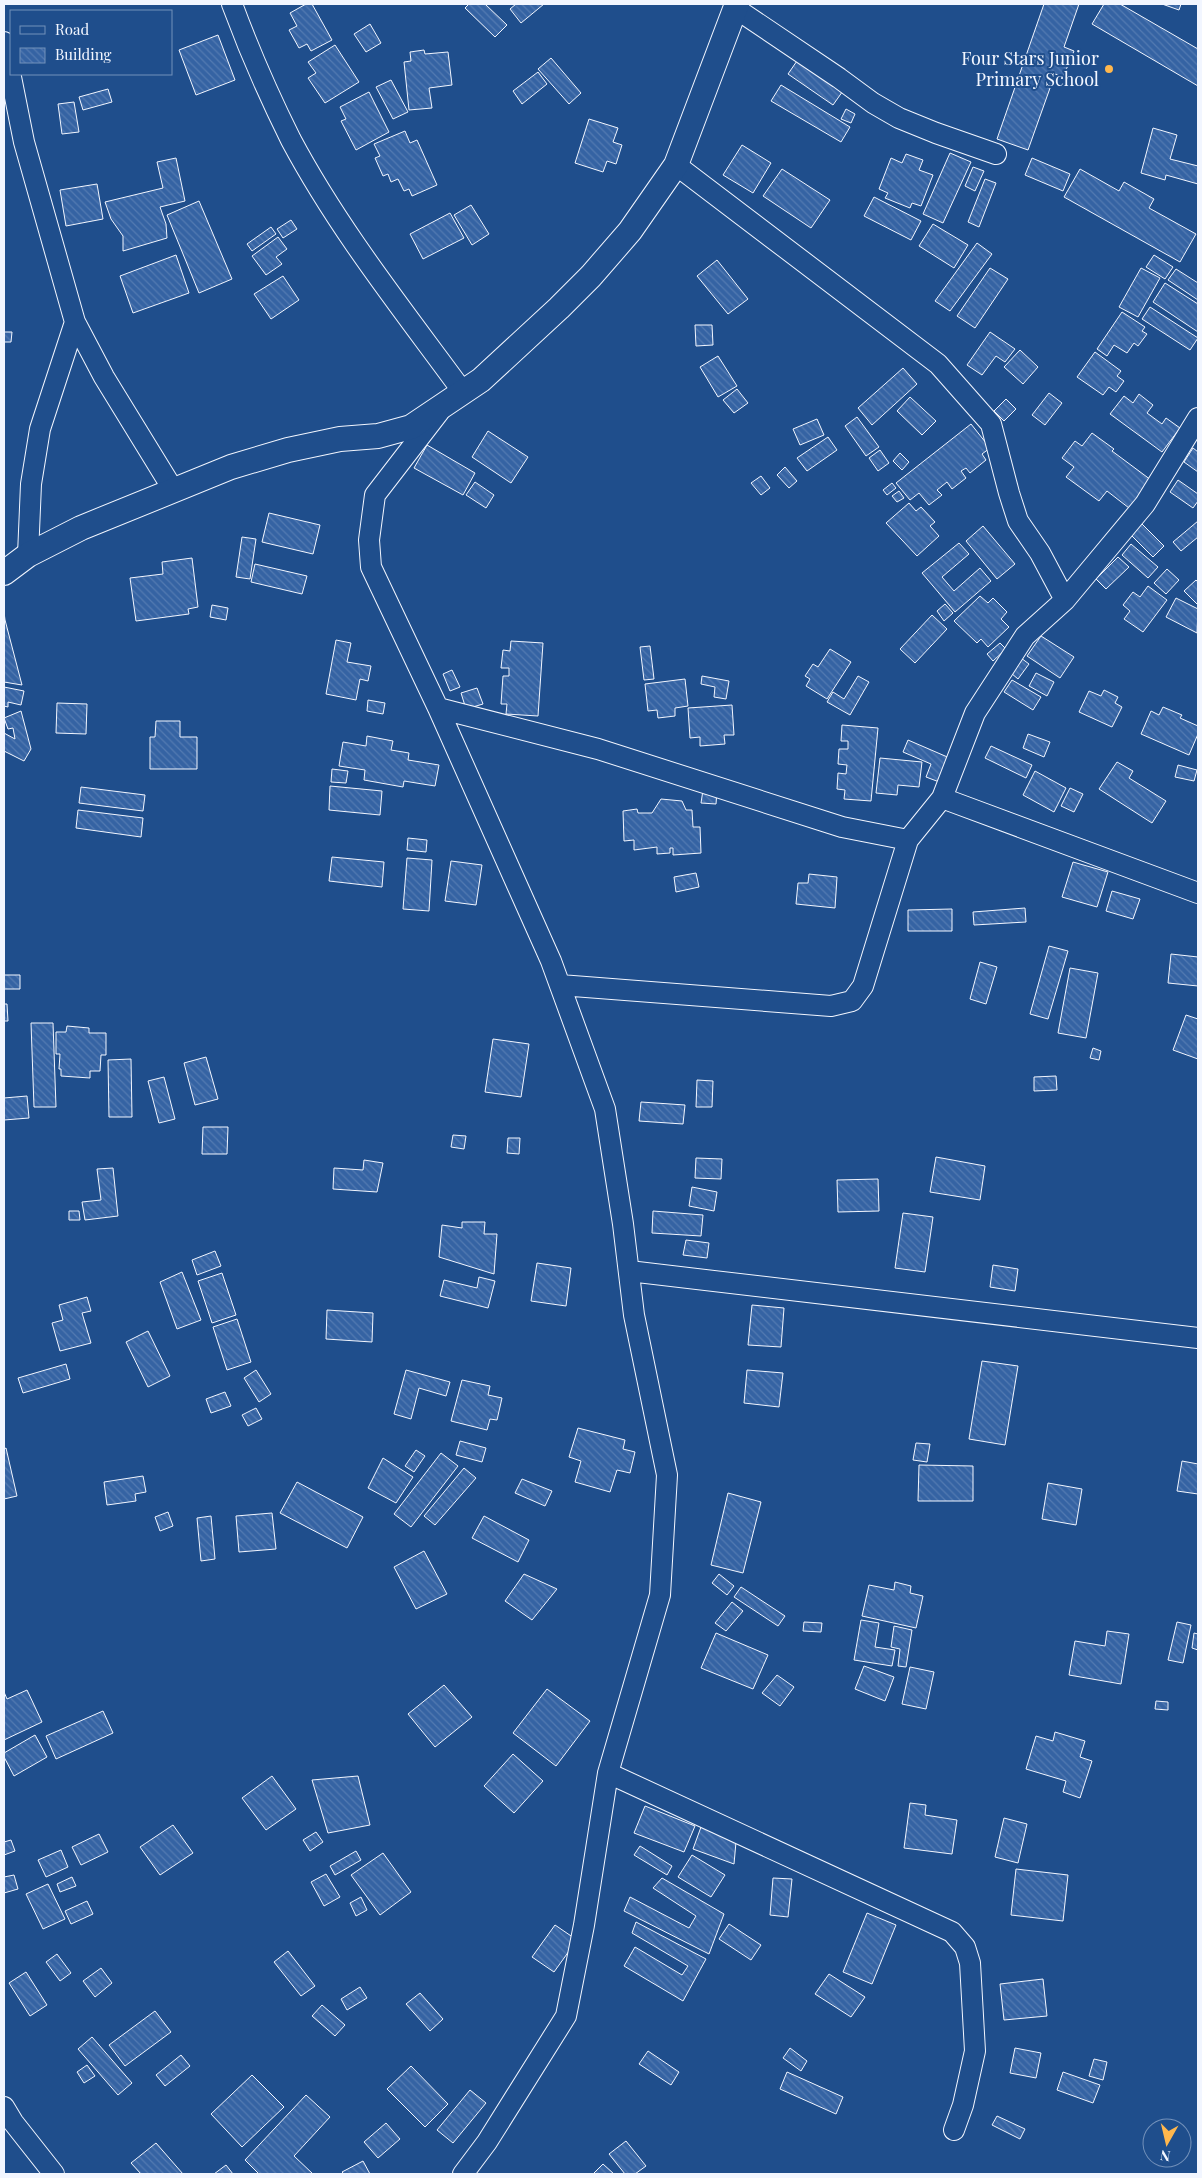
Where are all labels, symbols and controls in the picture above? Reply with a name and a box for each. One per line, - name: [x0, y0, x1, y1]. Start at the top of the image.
- legend: [10, 10, 172, 75]
- text: Road: [55, 19, 89, 39]
- text: Building: [55, 44, 112, 64]
- place label: Four Stars Junior Primary School: [961, 46, 1099, 91]
- marker: Four Stars Junior Primary School: [1103, 63, 1115, 75]
- north arrow: [1142, 2118, 1192, 2168]
- text: N: [1159, 2146, 1171, 2166]

